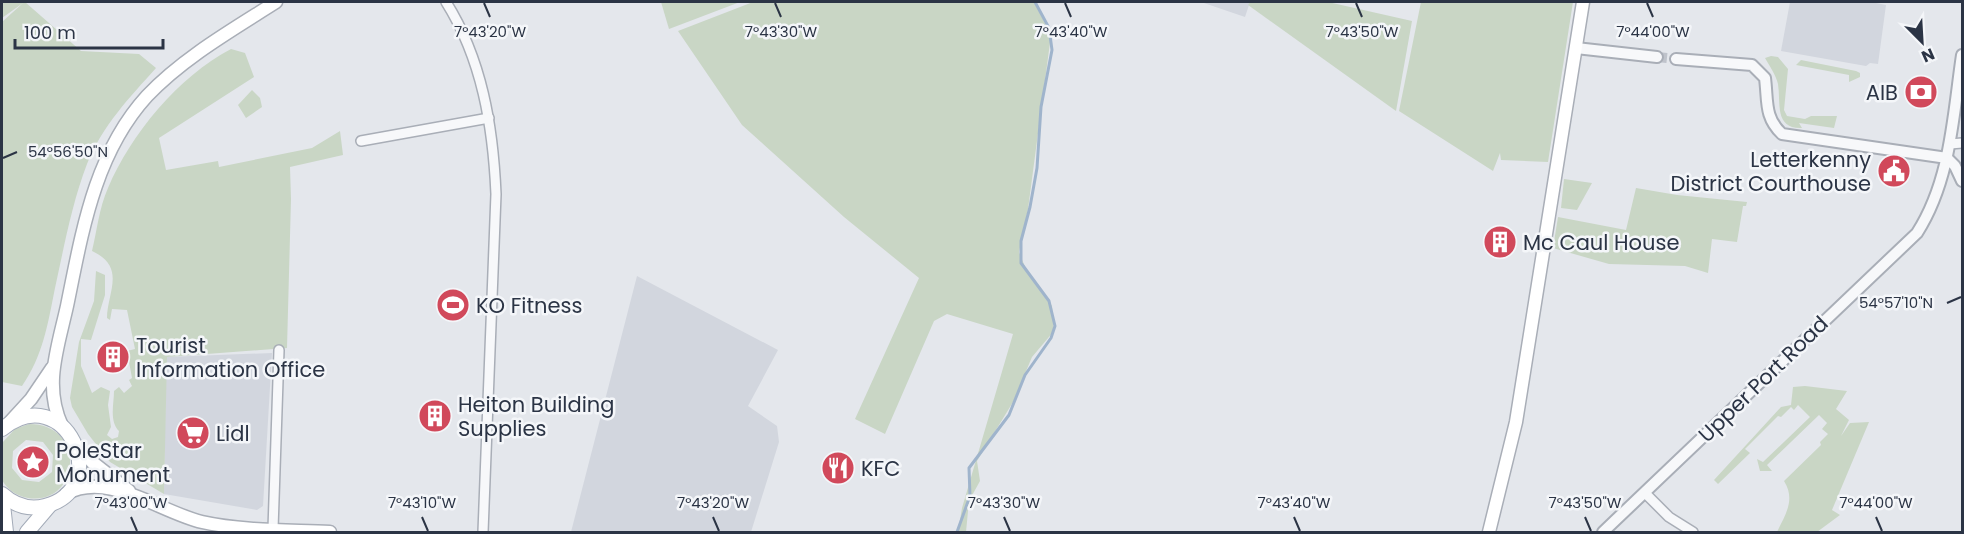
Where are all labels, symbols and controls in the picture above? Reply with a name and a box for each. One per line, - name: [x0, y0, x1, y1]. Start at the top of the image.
- scale bar: [15, 12, 164, 50]
- north arrow: [1892, 12, 1952, 72]
- text: 100 m: [24, 20, 76, 45]
- text: 7°43'20"W: [454, 21, 526, 42]
- text: 7°43'30"W: [745, 21, 817, 42]
- text: 7°43'40"W: [1035, 21, 1108, 42]
- text: 7°43'50"W: [1326, 21, 1399, 42]
- text: 7°44'00"W: [1616, 21, 1690, 42]
- text: N: [1918, 42, 1938, 68]
- bank icon: AIB: [1903, 74, 1939, 110]
- place label: AIB: [1866, 78, 1898, 107]
- text: 54°56'50"N: [28, 141, 108, 162]
- place label: Letterkenny District Courthouse: [1671, 145, 1871, 198]
- public building icon: Letterkenny District Courthouse: [1876, 153, 1912, 189]
- building icon: Mc Caul House: [1482, 224, 1518, 260]
- place label: Mc Caul House: [1523, 228, 1679, 257]
- sports icon: KO Fitness: [435, 287, 471, 323]
- place label: KO Fitness: [476, 291, 582, 320]
- text: 54°57'10"N: [1859, 292, 1933, 313]
- street label: Upper Port Road: [1692, 309, 1834, 449]
- place label: Tourist Information Office: [136, 331, 325, 384]
- building icon: Tourist Information Office: [95, 339, 131, 375]
- place label: Heiton Building Supplies: [458, 390, 615, 443]
- building icon: Heiton Building Supplies: [417, 398, 453, 434]
- supermarket icon: Lidl: [175, 415, 211, 451]
- place label: Lidl: [216, 419, 250, 448]
- place label: PoleStar Monument: [56, 436, 170, 489]
- place icon: PoleStar Monument: [15, 444, 51, 480]
- restaurant icon: KFC: [820, 450, 856, 486]
- place label: KFC: [861, 454, 900, 483]
- text: 7°43'00"W: [95, 492, 168, 513]
- text: 7°43'10"W: [388, 492, 456, 513]
- text: 7°43'20"W: [677, 492, 749, 513]
- text: 7°43'30"W: [968, 492, 1040, 513]
- text: 7°43'40"W: [1258, 492, 1331, 513]
- text: 7°43'50"W: [1549, 492, 1622, 513]
- text: 7°44'00"W: [1839, 492, 1913, 513]

